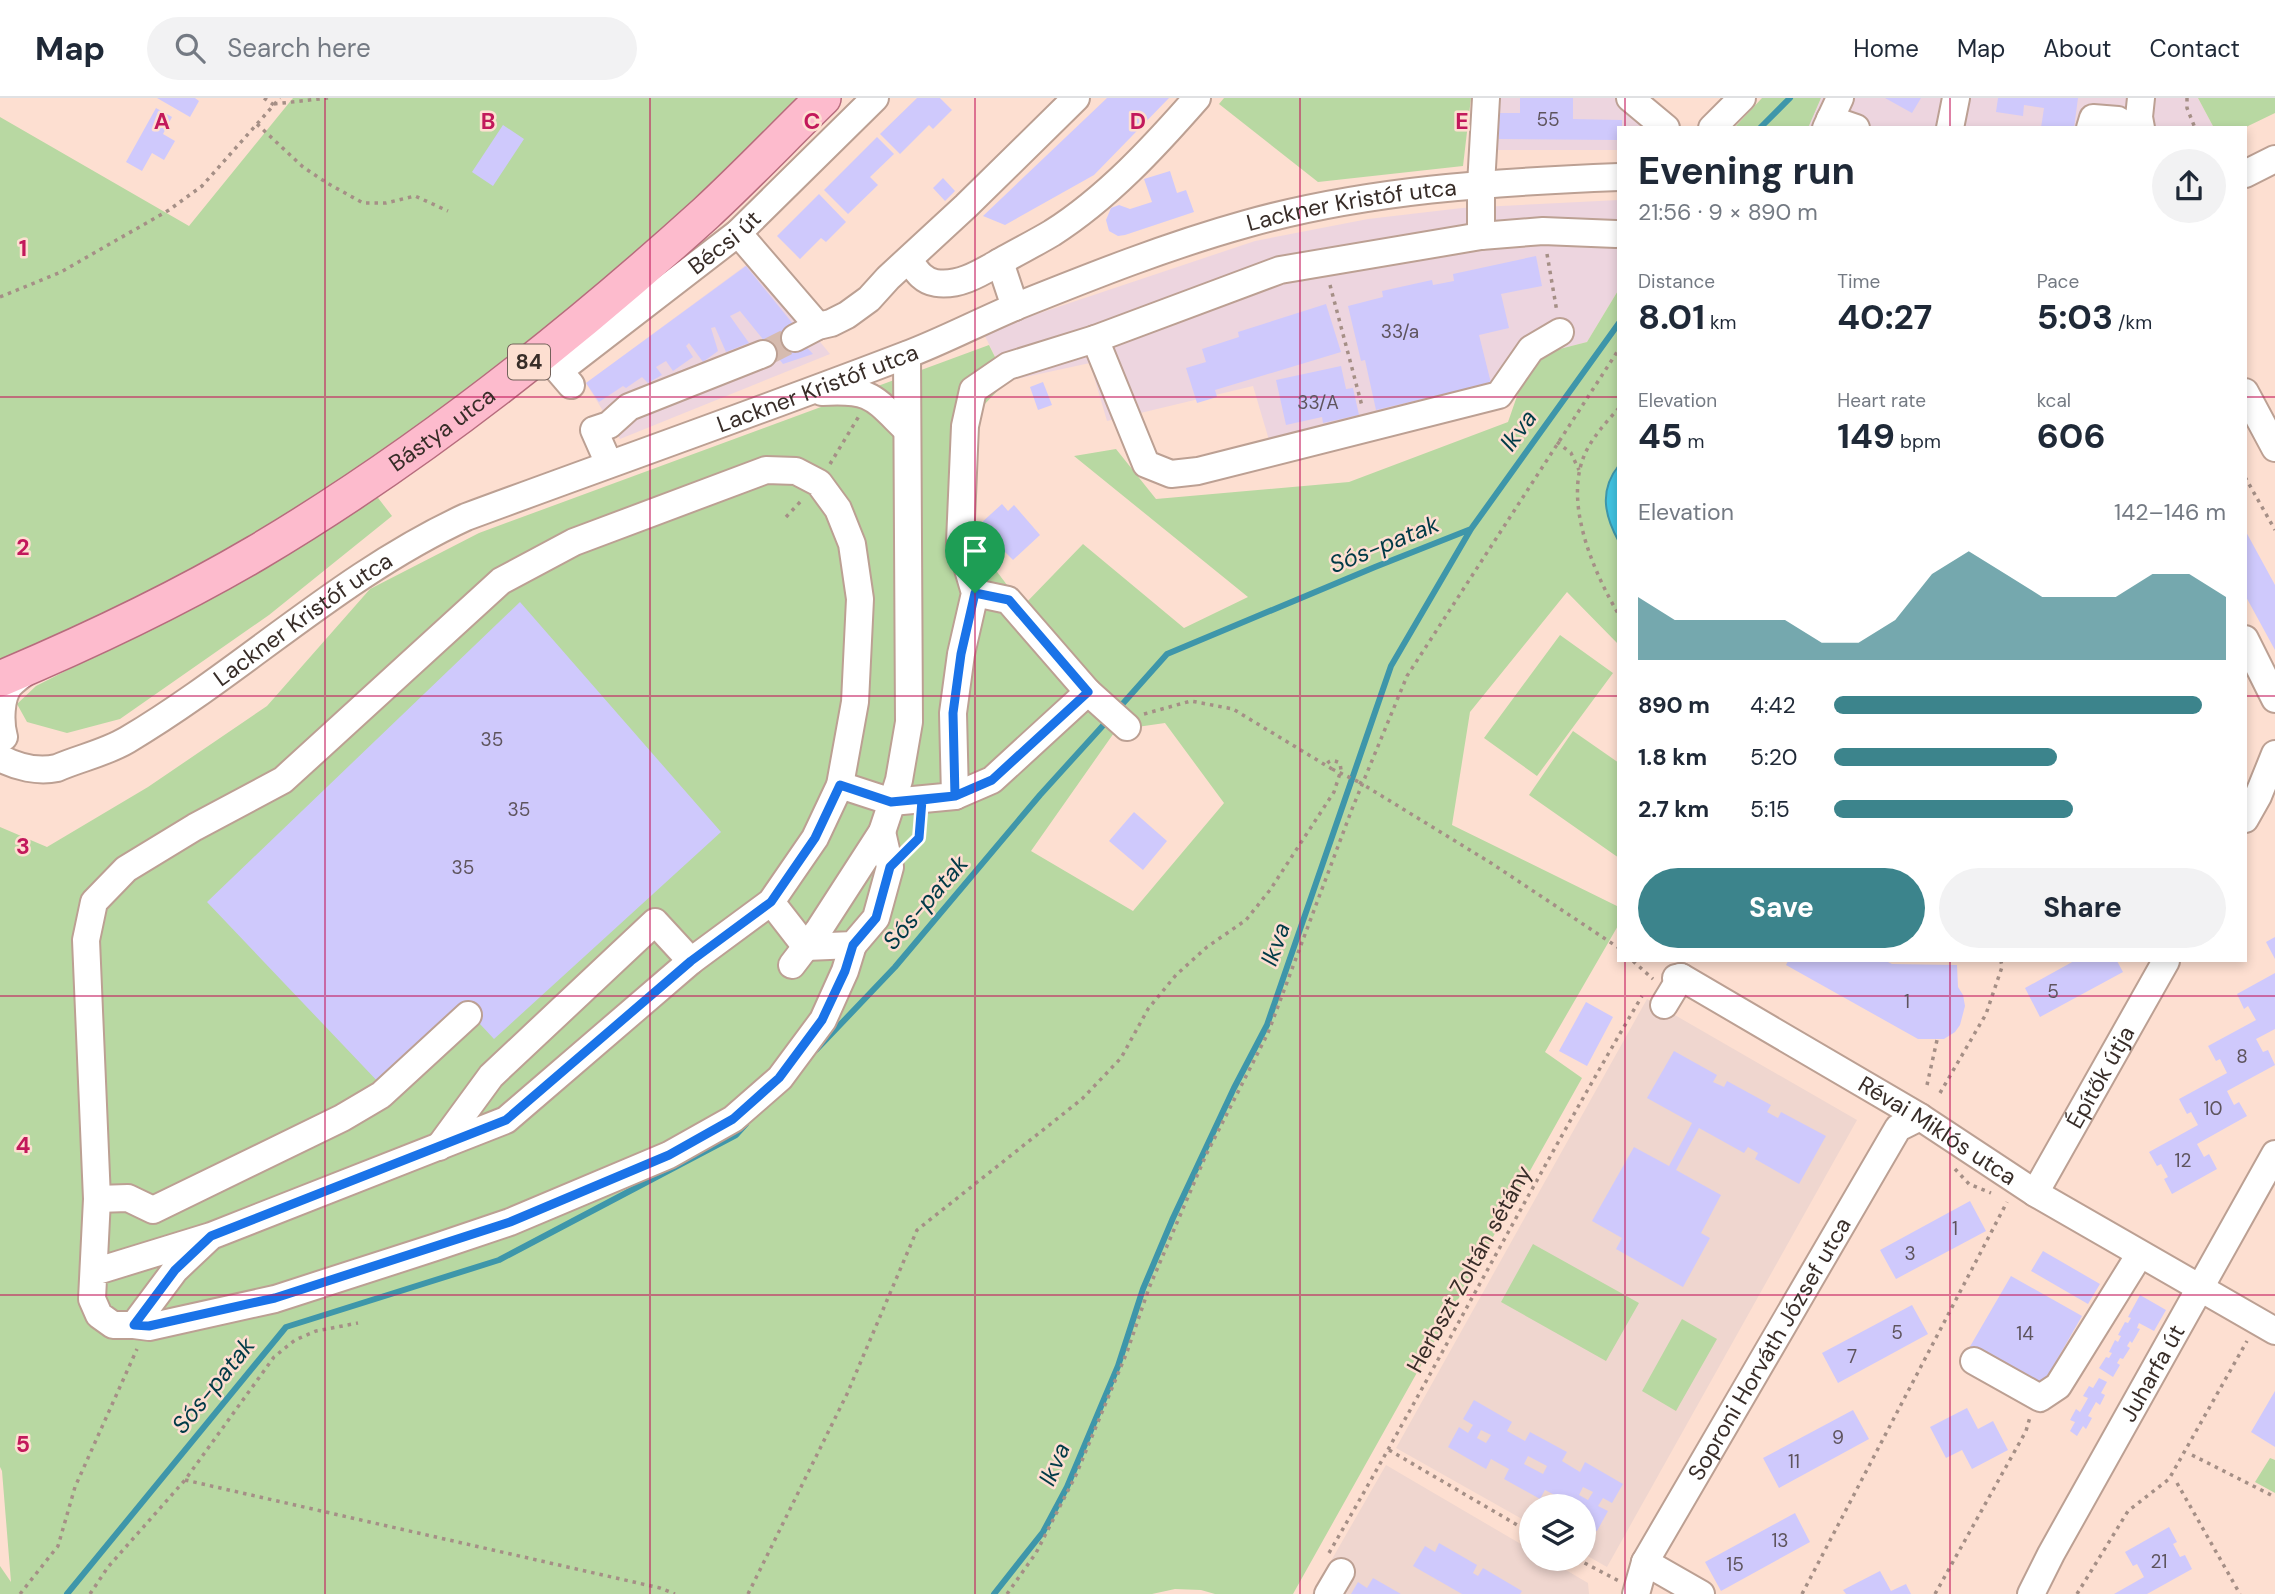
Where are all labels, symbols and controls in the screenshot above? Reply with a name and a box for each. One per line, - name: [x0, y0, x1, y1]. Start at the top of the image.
- search box: [147, 17, 637, 80]
- text: Map: [35, 27, 105, 70]
- icon: search: [171, 29, 209, 67]
- text: Search here: [227, 31, 371, 65]
- text: Home: [1853, 33, 1919, 64]
- text: Map: [1957, 33, 2005, 64]
- text: About: [2043, 33, 2112, 64]
- text: Contact: [2150, 33, 2240, 64]
- text: A: [154, 106, 170, 136]
- text: B: [481, 106, 495, 136]
- text: C: [804, 106, 820, 136]
- text: D: [1130, 106, 1146, 136]
- text: E: [1455, 106, 1469, 136]
- house number: 55: [1536, 107, 1560, 132]
- text: Evening run: [1638, 146, 1855, 196]
- button: share: [2152, 149, 2226, 223]
- street label: Lackner Kristóf utca: [1243, 172, 1458, 238]
- text: 21:56 · 9 × 890 m: [1638, 197, 1818, 227]
- street label: Bécsi út: [682, 204, 767, 281]
- text: 1: [19, 233, 27, 263]
- text: Distance: [1638, 269, 1715, 294]
- text: Time: [1837, 269, 1880, 294]
- text: Pace: [2037, 269, 2079, 294]
- text: 8.01: [1638, 294, 1705, 340]
- text: 40:27: [1837, 294, 1932, 340]
- text: 5:03: [2037, 294, 2113, 340]
- text: km: [1705, 310, 1737, 335]
- text: /km: [2113, 310, 2152, 335]
- house number: 33/a: [1381, 319, 1419, 344]
- street label: Lackner Kristóf utca: [713, 337, 922, 439]
- road number: 84: [508, 344, 550, 380]
- street label: Bástya utca: [383, 380, 501, 478]
- text: Elevation: [1638, 388, 1717, 413]
- text: Heart rate: [1837, 388, 1926, 413]
- text: kcal: [2037, 388, 2071, 413]
- house number: 33/A: [1297, 390, 1339, 415]
- water label: Ikva: [1493, 403, 1543, 457]
- text: 45: [1638, 413, 1683, 459]
- text: 149: [1837, 413, 1895, 459]
- text: 606: [2037, 413, 2106, 459]
- text: m: [1683, 429, 1705, 454]
- text: bpm: [1895, 429, 1941, 454]
- text: Elevation: [1638, 497, 1734, 527]
- text: 142–146 m: [2114, 497, 2226, 527]
- water label: Sós-patak: [1325, 508, 1444, 580]
- pin: [945, 521, 1005, 593]
- text: 2: [16, 532, 30, 562]
- icon: arrive: [956, 532, 994, 570]
- street label: Lackner Kristóf utca: [207, 545, 398, 693]
- text: 890 m: [1638, 690, 1710, 720]
- text: 4:42: [1750, 690, 1796, 720]
- house number: 35: [481, 727, 503, 752]
- text: 1.8 km: [1638, 742, 1707, 772]
- text: 5:20: [1750, 742, 1797, 772]
- text: 2.7 km: [1638, 794, 1709, 824]
- text: 5:15: [1750, 794, 1790, 824]
- house number: 35: [508, 797, 530, 822]
- text: 3: [16, 831, 30, 861]
- water label: Sós-patak: [875, 848, 975, 956]
- house number: 35: [452, 855, 474, 880]
- button: Save: [1638, 868, 1925, 948]
- button: Share: [1939, 868, 2226, 948]
- water label: Ikva: [1253, 918, 1297, 970]
- house number: 5: [2047, 979, 2059, 1004]
- house number: 1: [1904, 989, 1910, 1014]
- street label: Építők útja: [2060, 1021, 2141, 1134]
- house number: 8: [2236, 1044, 2248, 1069]
- street label: Révai Miklós utca: [1853, 1069, 2022, 1192]
- house number: 10: [2204, 1096, 2222, 1121]
- text: 4: [16, 1130, 31, 1160]
- house number: 12: [2175, 1148, 2191, 1173]
- street label: Herbszt Zoltán sétány: [1400, 1160, 1539, 1378]
- street label: Soproni Horváth József utca: [1681, 1212, 1858, 1486]
- house number: 1: [1952, 1216, 1958, 1241]
- house number: 3: [1904, 1241, 1916, 1266]
- street label: Juharfa út: [2113, 1319, 2192, 1427]
- house number: 5: [1891, 1320, 1903, 1345]
- house number: 14: [2016, 1321, 2034, 1346]
- water label: Sós-patak: [165, 1330, 262, 1440]
- house number: 7: [1847, 1344, 1857, 1369]
- house number: 9: [1832, 1425, 1844, 1450]
- text: 5: [16, 1429, 30, 1459]
- water label: Ikva: [1031, 1438, 1077, 1490]
- house number: 11: [1788, 1449, 1800, 1474]
- map controls: [1519, 1494, 1596, 1571]
- button: layers: [1519, 1494, 1596, 1571]
- house number: 13: [1771, 1528, 1789, 1553]
- house number: 21: [2151, 1549, 2167, 1574]
- house number: 15: [1726, 1552, 1744, 1577]

